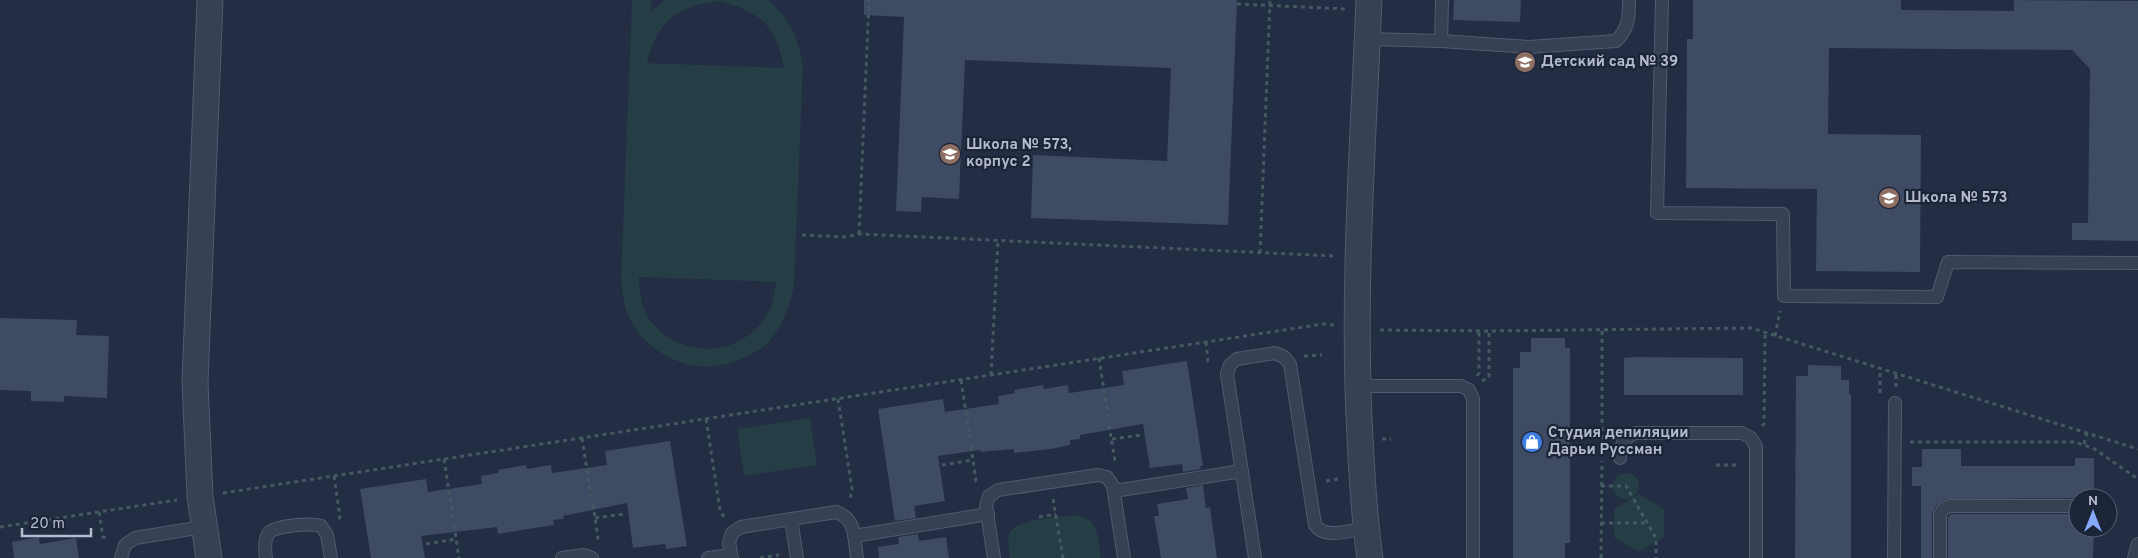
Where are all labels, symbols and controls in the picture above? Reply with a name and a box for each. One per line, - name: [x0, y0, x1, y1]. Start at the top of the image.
- school or university icon: Детский сад № 39: [1513, 50, 1537, 74]
- place label: Детский сад № 39: [1541, 53, 1678, 72]
- place label: Школа № 573, корпус 2: [966, 136, 1072, 172]
- school or university icon: Школа № 573, корпус 2: [938, 142, 962, 166]
- school or university icon: Школа № 573: [1877, 186, 1901, 210]
- place label: Школа № 573: [1905, 189, 2007, 208]
- place label: Студия депиляции Дарьи Руссман: [1548, 424, 1689, 460]
- shop icon: Студия депиляции Дарьи Руссман: [1520, 430, 1544, 454]
- north arrow: [2068, 488, 2118, 538]
- text: N: [2088, 493, 2098, 510]
- scale bar: [22, 506, 91, 538]
- text: 20 m: [30, 515, 65, 534]

